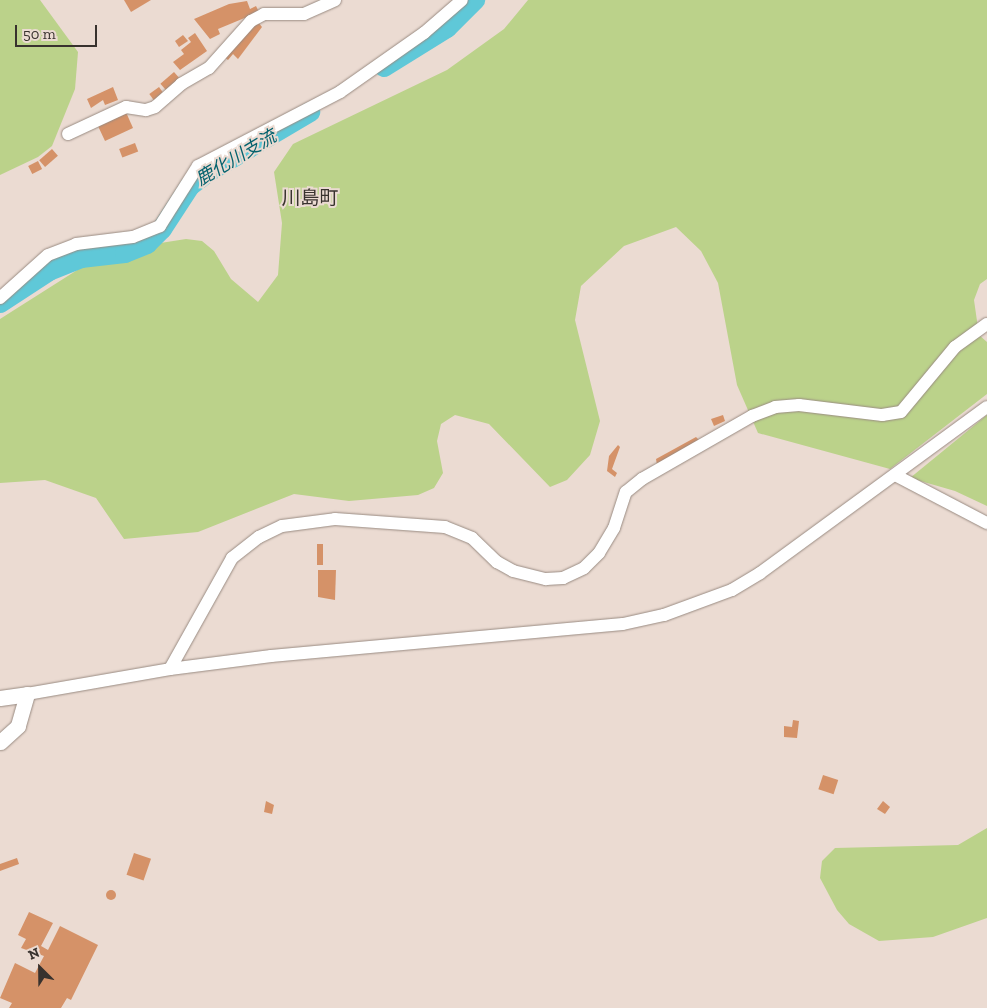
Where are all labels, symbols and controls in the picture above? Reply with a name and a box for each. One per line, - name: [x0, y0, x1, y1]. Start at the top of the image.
- scale bar: [18, 15, 100, 47]
- text: 50 m: [23, 25, 56, 43]
- water label: 鹿化川支流: [192, 126, 280, 190]
- district label: 川島町: [282, 187, 338, 209]
- north arrow: [15, 943, 65, 993]
- text: N: [26, 944, 42, 964]

